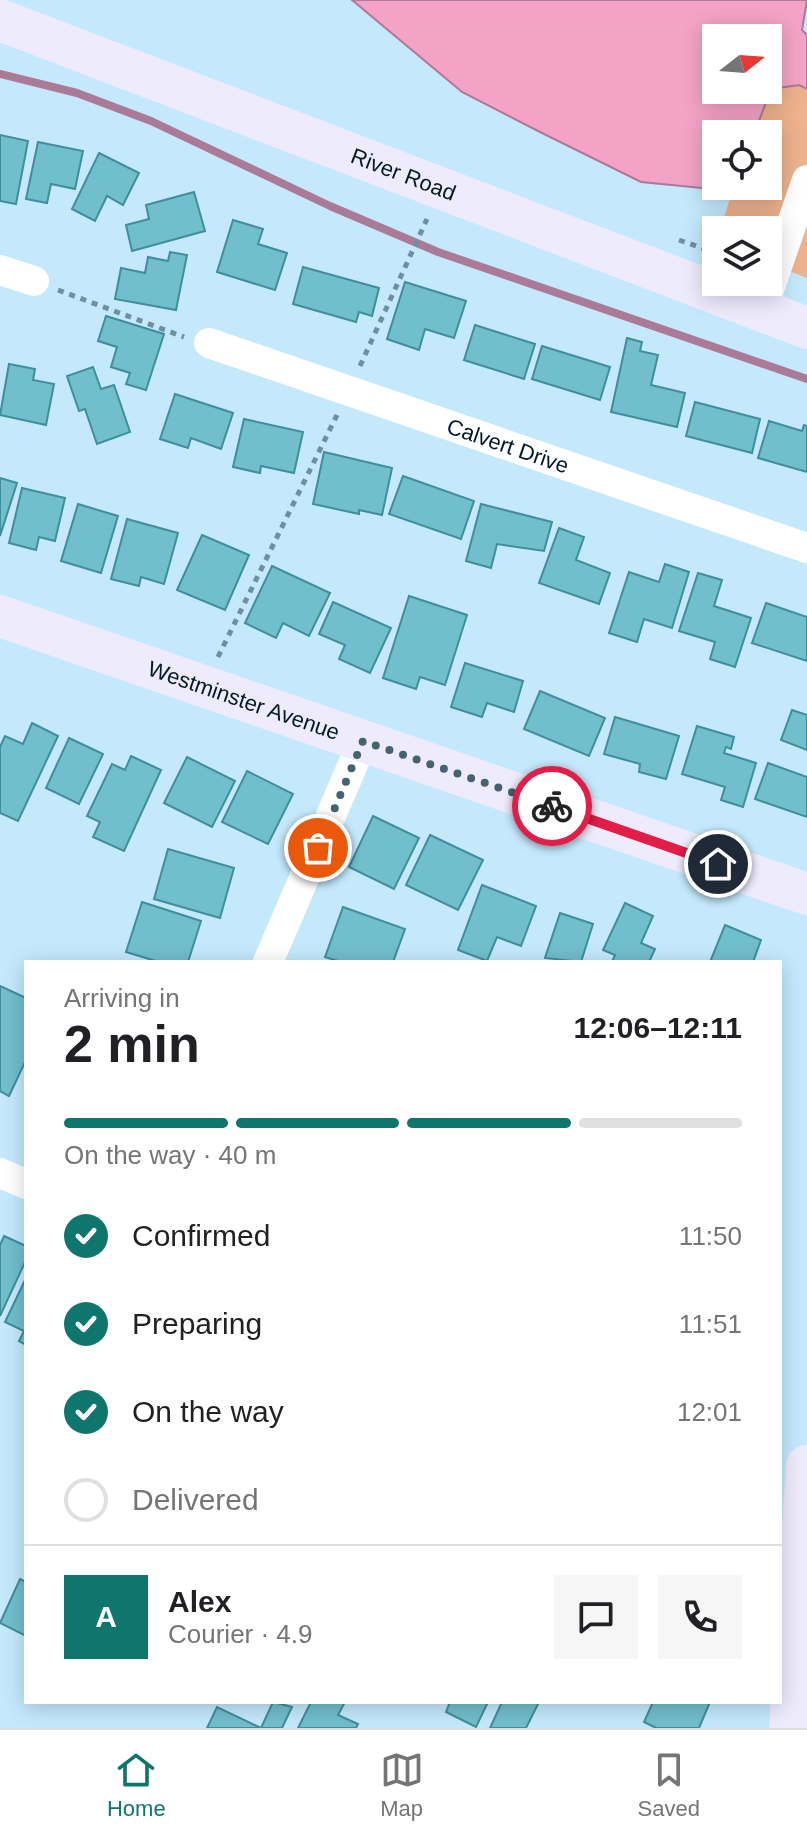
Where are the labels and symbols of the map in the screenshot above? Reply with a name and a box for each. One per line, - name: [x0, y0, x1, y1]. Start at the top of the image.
- north arrow: [702, 24, 782, 104]
- street label: River Road: [348, 143, 459, 206]
- street label: Calvert Drive: [444, 413, 572, 478]
- street label: Westminster Avenue: [145, 656, 343, 745]
- courier: [512, 766, 592, 846]
- pin: [284, 814, 352, 882]
- pin: [684, 830, 752, 898]

